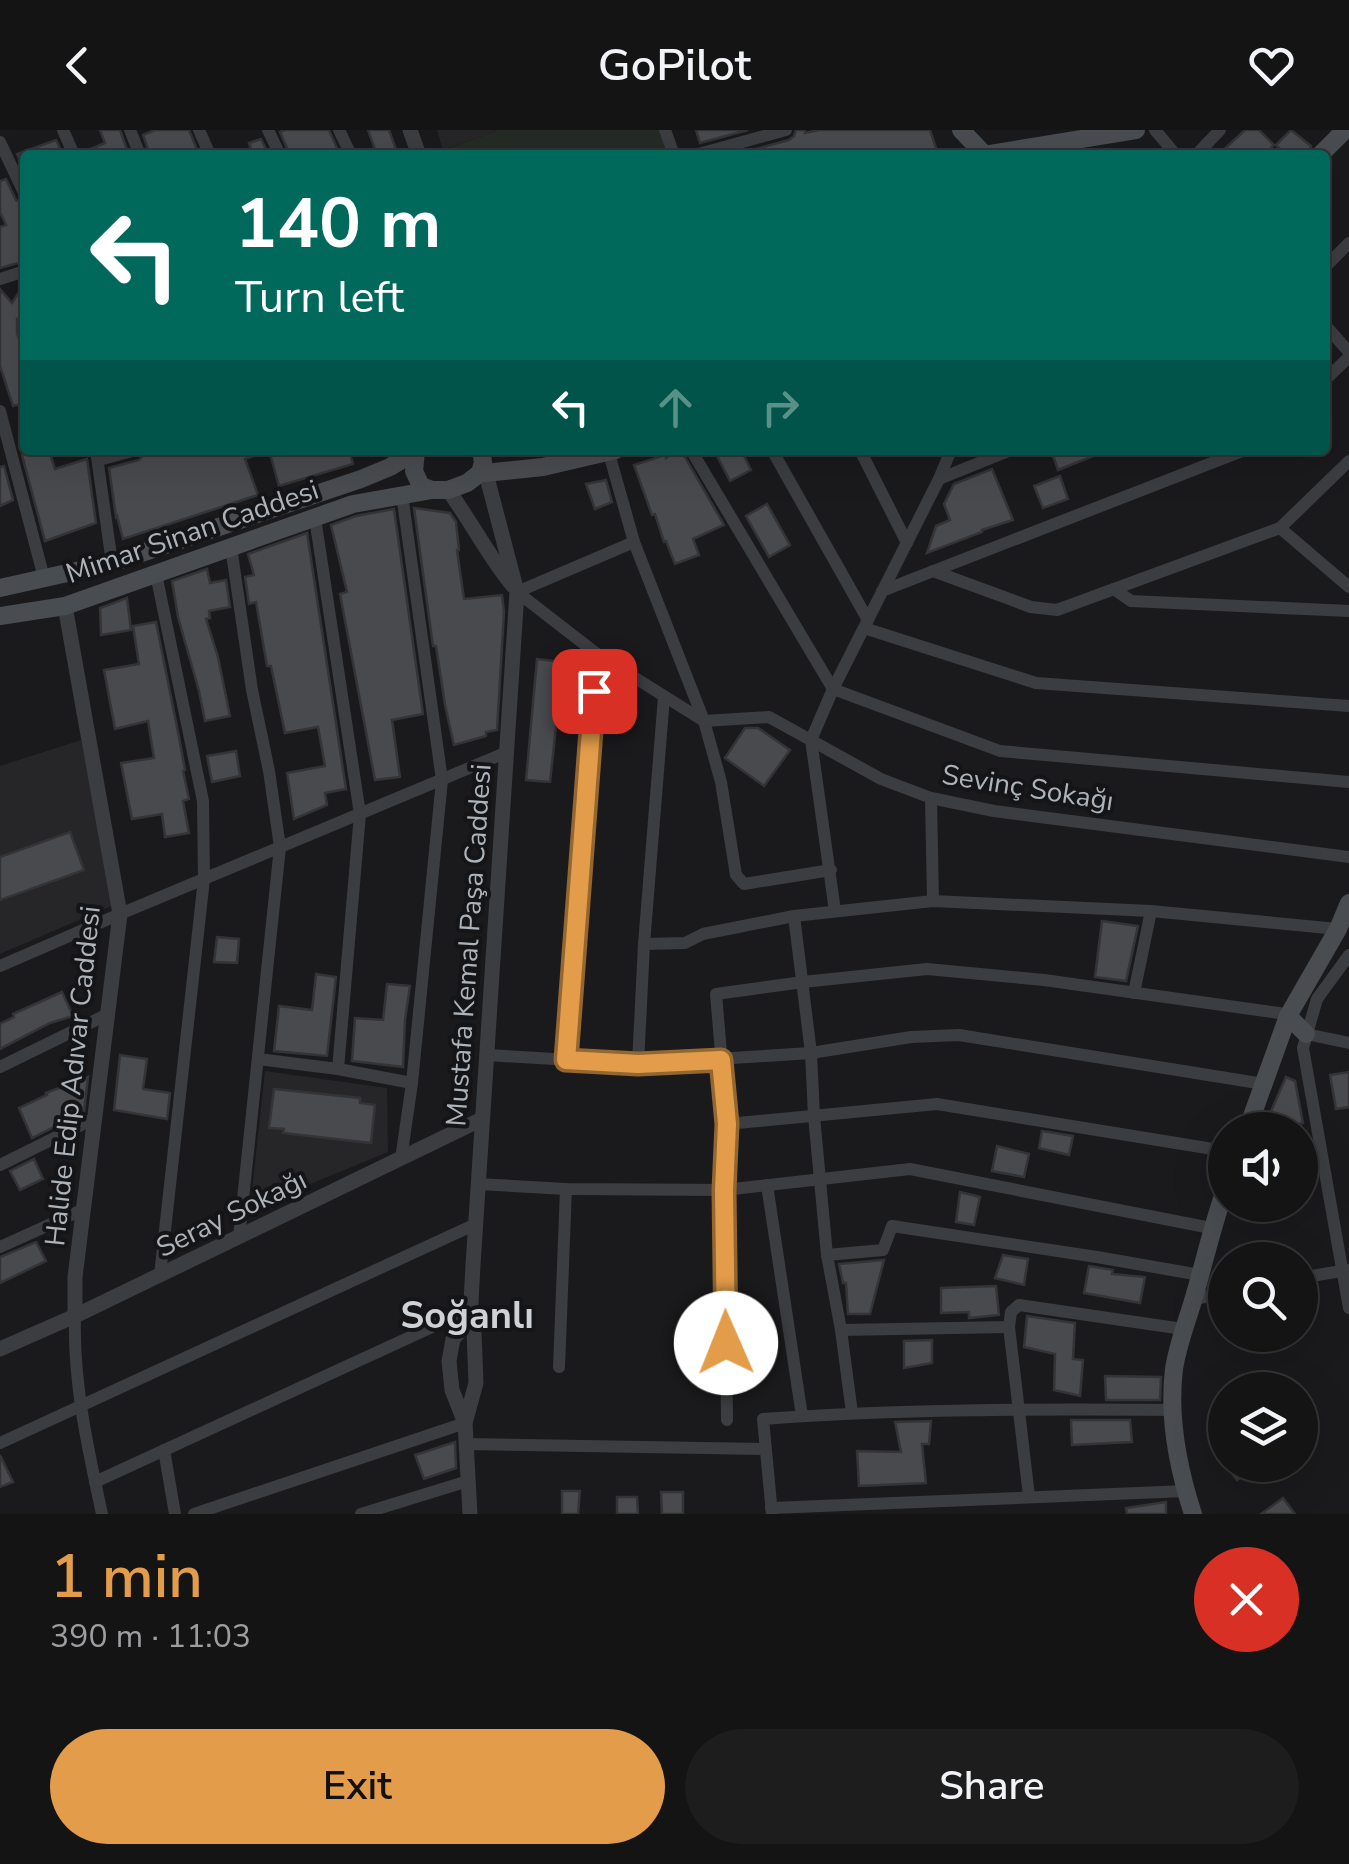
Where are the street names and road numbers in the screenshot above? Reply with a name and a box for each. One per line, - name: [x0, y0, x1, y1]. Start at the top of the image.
- street label: Mimar Sinan Caddesi: [61, 471, 324, 593]
- street label: Sevinç Sokağı: [939, 756, 1116, 820]
- street label: Mustafa Kemal Paşa Caddesi: [437, 763, 501, 1128]
- street label: Halide Edip Adıvar Caddesi: [36, 904, 110, 1248]
- street label: Seray Sokağı: [150, 1161, 313, 1267]

